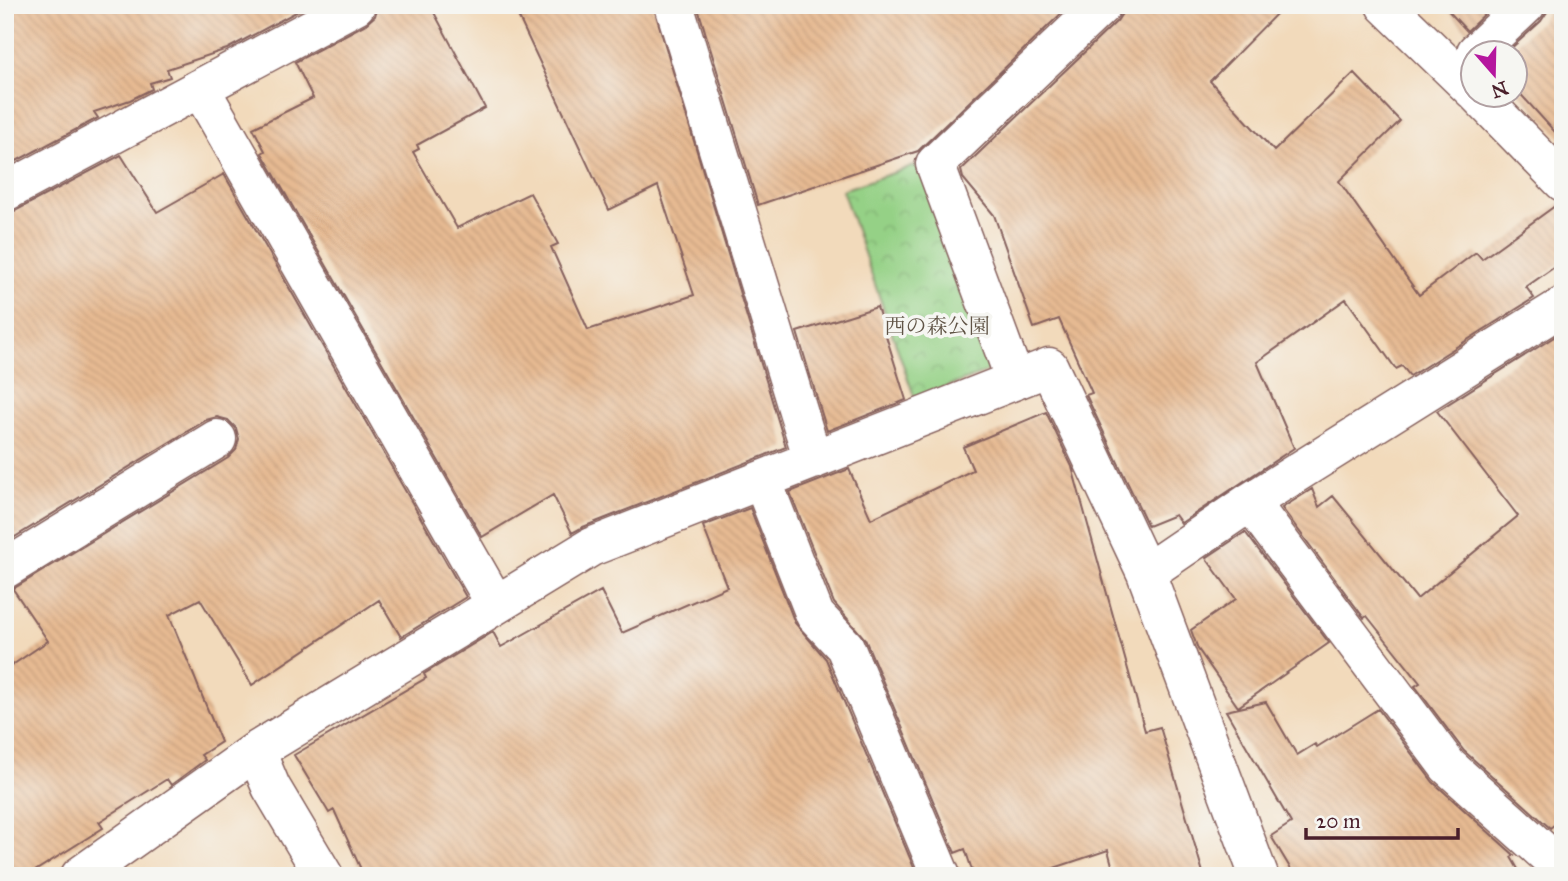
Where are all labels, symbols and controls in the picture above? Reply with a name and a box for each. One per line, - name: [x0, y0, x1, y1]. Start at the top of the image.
- north arrow: [1460, 38, 1530, 108]
- text: N: [1488, 76, 1511, 103]
- park label: 西の森公園: [885, 313, 990, 339]
- scale bar: [1306, 797, 1458, 841]
- text: 20 m: [1316, 808, 1361, 834]

